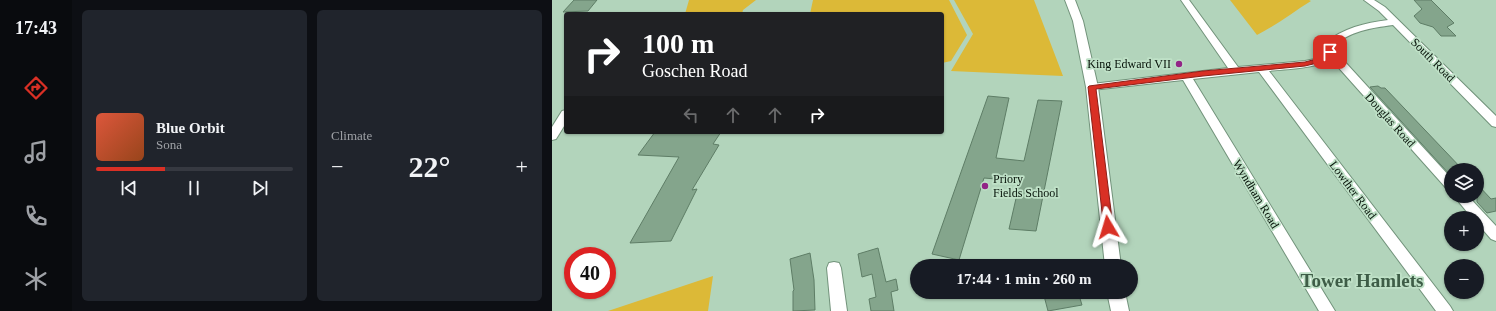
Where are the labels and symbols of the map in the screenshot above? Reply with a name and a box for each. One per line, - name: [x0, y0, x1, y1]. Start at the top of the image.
- pin: [1313, 35, 1347, 69]
- street label: South Road: [1408, 35, 1458, 85]
- place label: King Edward VII: [1087, 57, 1171, 71]
- marker: King Edward VII: [1174, 59, 1184, 69]
- street label: Douglas Road: [1362, 90, 1418, 150]
- street label: Wyndham Road: [1230, 157, 1282, 231]
- street label: Lowther Road: [1327, 158, 1379, 222]
- place label: Priory Fields School: [993, 172, 1059, 200]
- marker: Priory Fields School: [980, 181, 990, 191]
- position arrow: [1087, 206, 1129, 248]
- speed limit sign: 40: [564, 247, 616, 299]
- district label: Tower Hamlets: [1301, 270, 1423, 291]

